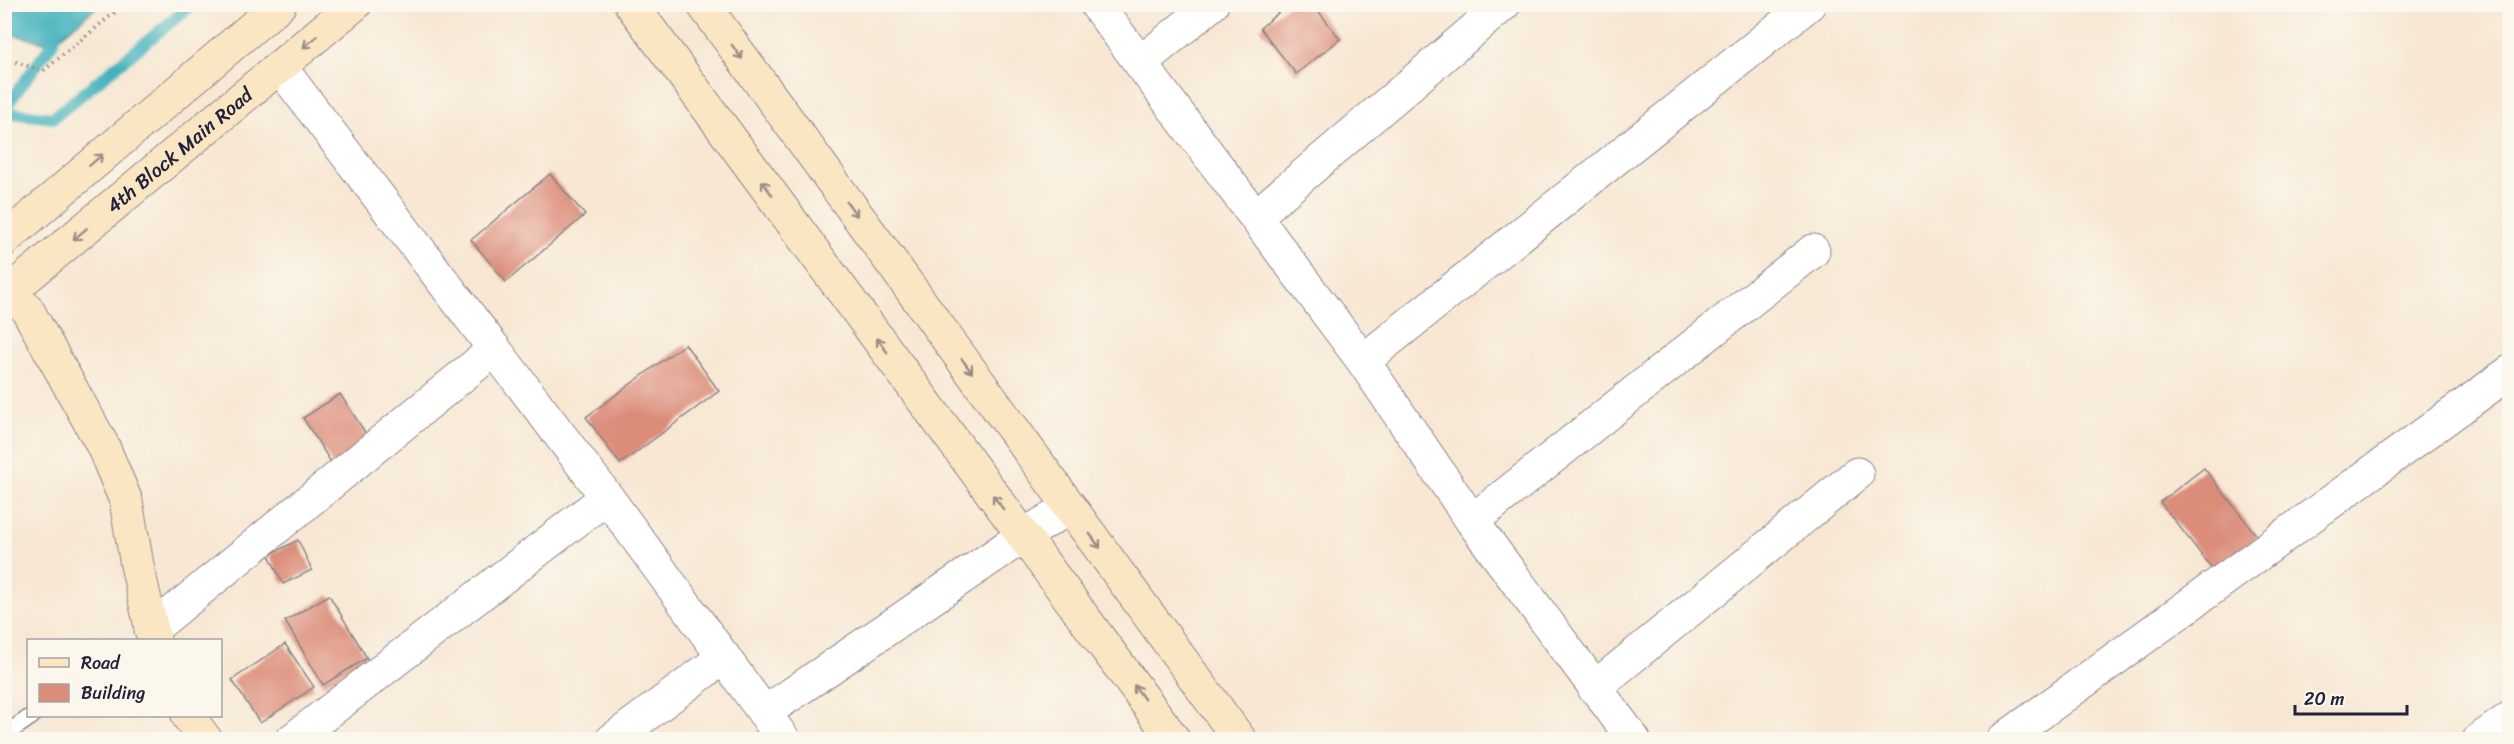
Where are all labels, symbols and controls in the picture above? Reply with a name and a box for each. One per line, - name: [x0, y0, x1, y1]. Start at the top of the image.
- one-way arrow: [303, 35, 319, 48]
- one-way arrow: [731, 43, 743, 59]
- street label: 4th Block Main Road: [98, 78, 262, 222]
- one-way arrow: [88, 153, 103, 167]
- one-way arrow: [760, 180, 773, 196]
- one-way arrow: [846, 201, 858, 217]
- one-way arrow: [73, 227, 88, 241]
- one-way arrow: [876, 337, 889, 353]
- one-way arrow: [961, 358, 974, 374]
- one-way arrow: [992, 494, 1004, 510]
- one-way arrow: [1089, 532, 1101, 548]
- legend: [27, 639, 222, 717]
- text: Road: [81, 647, 121, 679]
- text: Building: [81, 677, 145, 709]
- scale bar: [2295, 678, 2408, 716]
- text: 20 m: [2304, 683, 2344, 715]
- one-way arrow: [1133, 685, 1145, 701]

